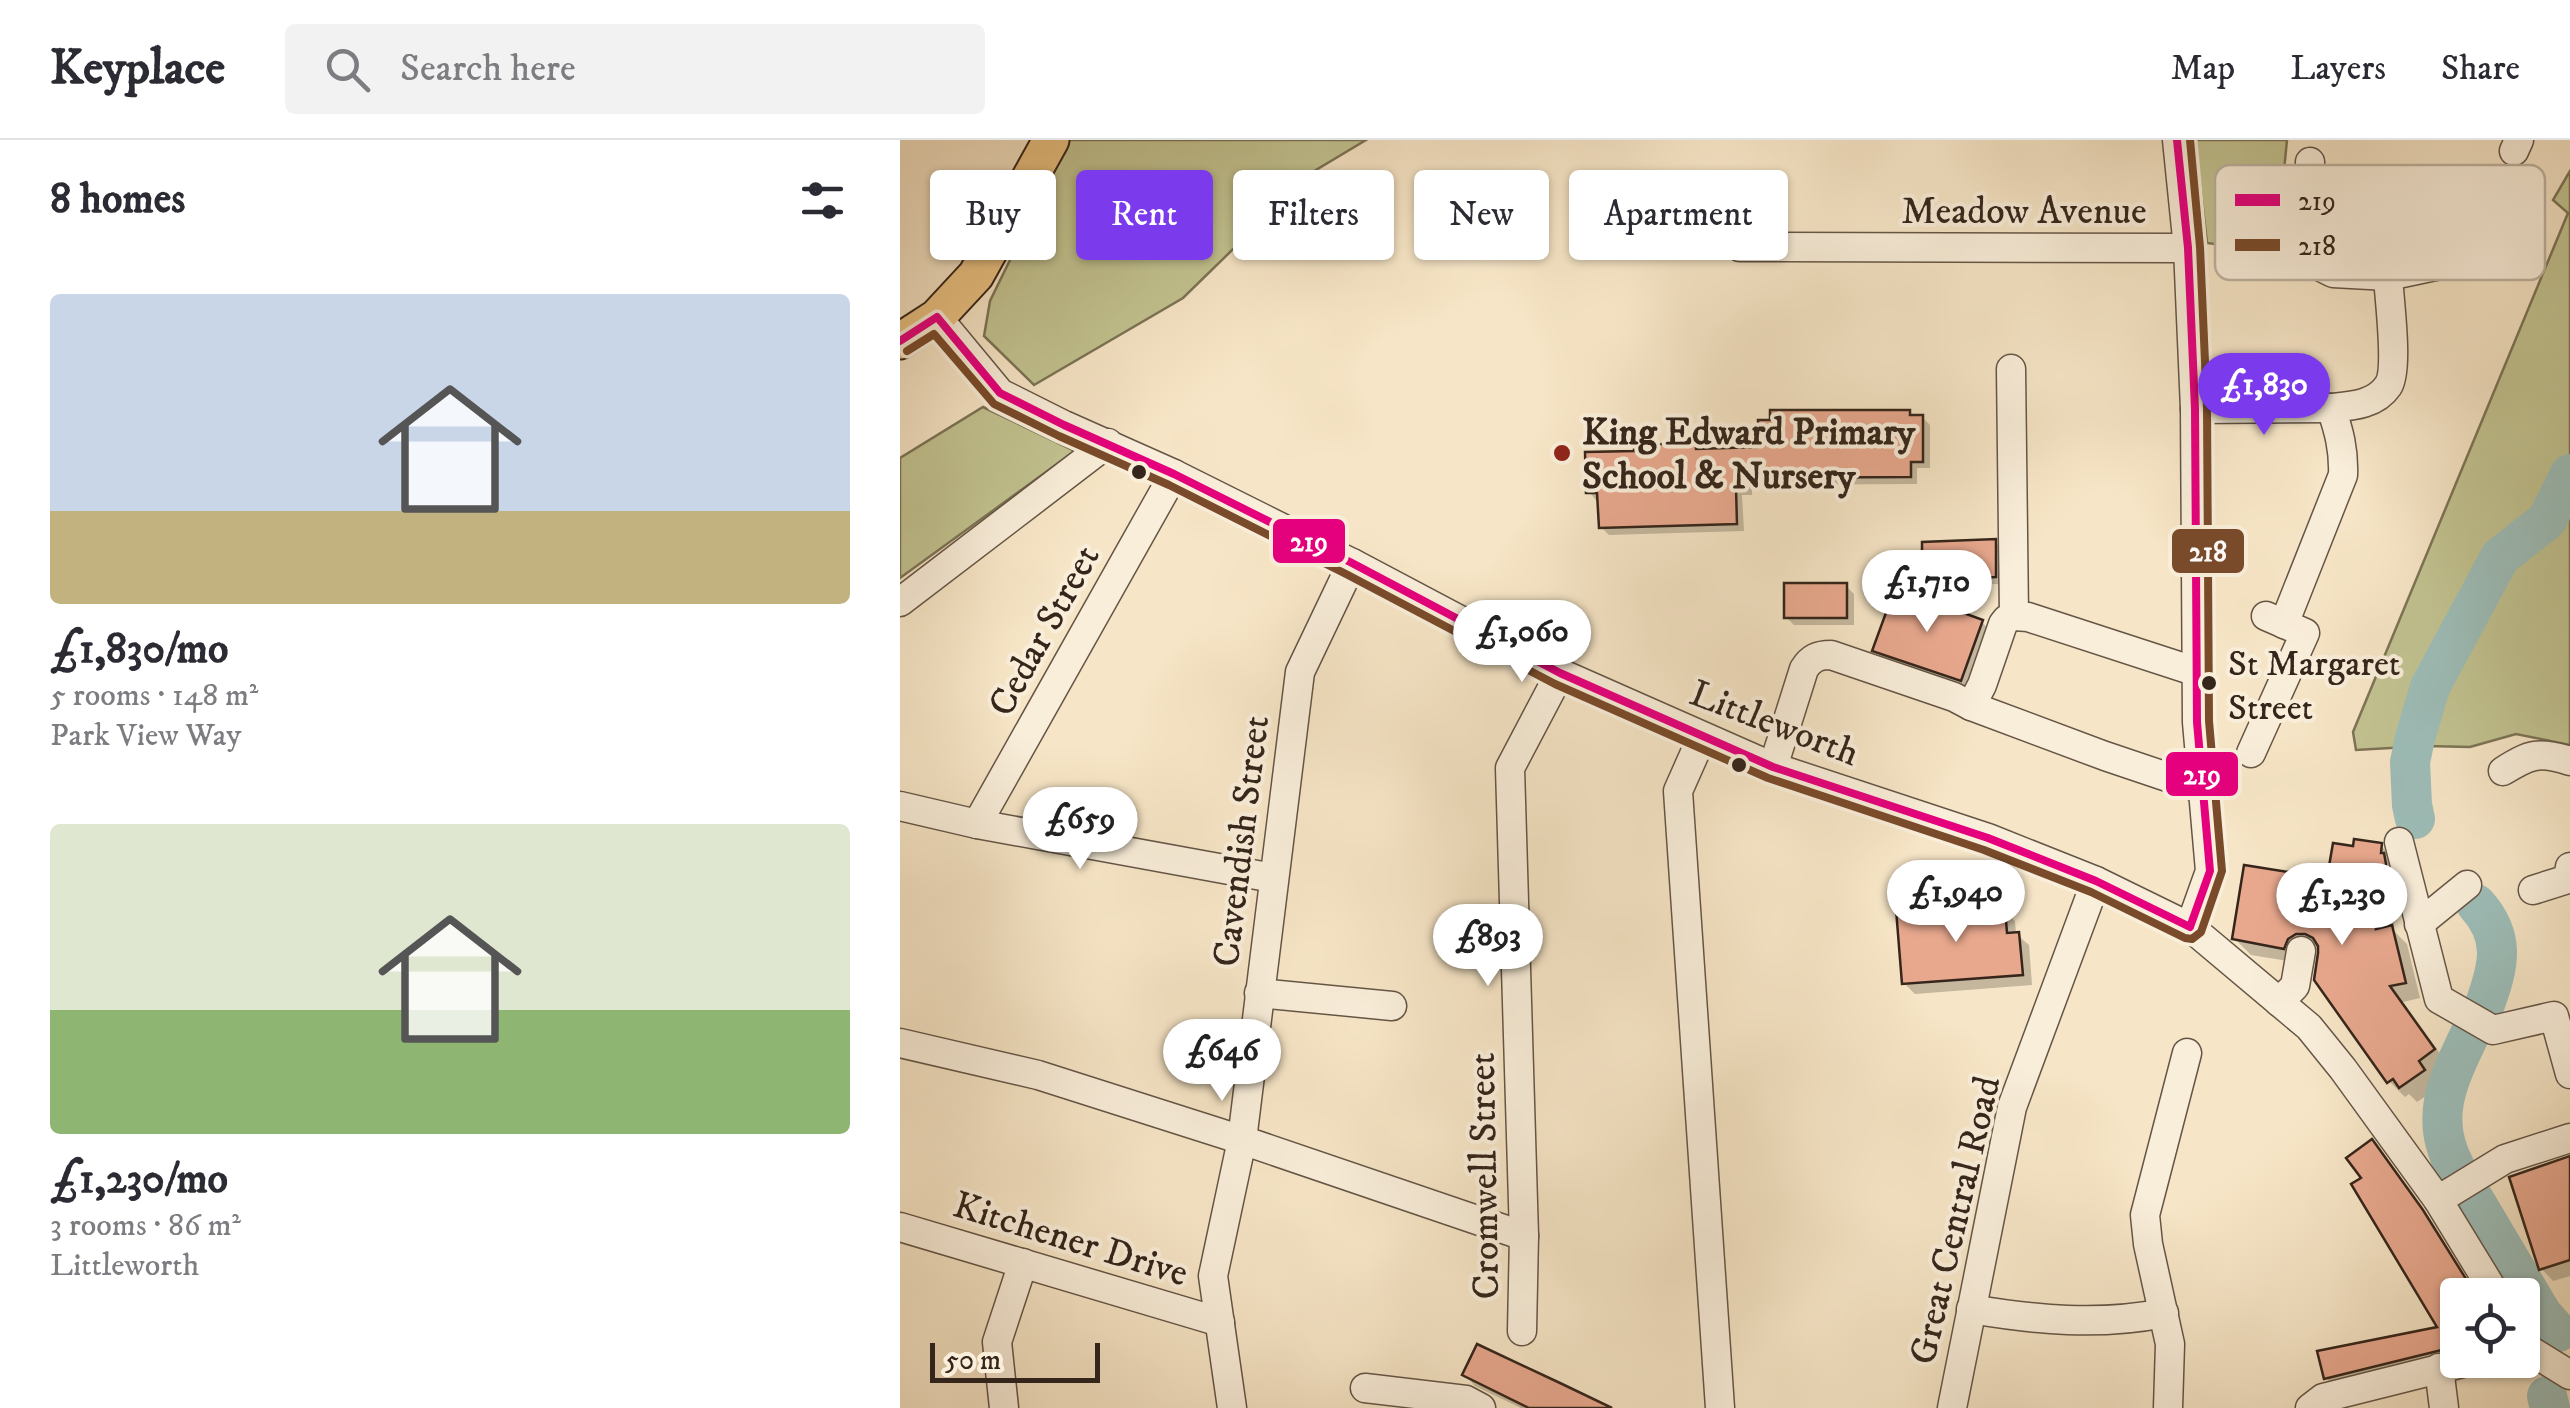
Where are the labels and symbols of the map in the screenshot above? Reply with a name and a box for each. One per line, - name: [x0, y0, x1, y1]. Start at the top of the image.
- legend: [2215, 165, 2545, 280]
- text: 219: [2298, 184, 2336, 219]
- street label: Meadow Avenue: [1901, 188, 2147, 236]
- text: 218: [2298, 229, 2336, 264]
- pin: £1,830: [2183, 353, 2345, 438]
- place label: King Edward Primary School & Nursery: [1582, 409, 1916, 501]
- marker: King Edward Primary School & Nursery: [1551, 442, 1573, 464]
- unlabelled marker: [1129, 462, 1149, 482]
- line badge: 219: [1271, 517, 1347, 565]
- text: 219: [1290, 525, 1328, 560]
- line badge: 218: [2170, 527, 2246, 575]
- text: 218: [2189, 535, 2227, 570]
- street label: Cedar Street: [978, 537, 1111, 725]
- pin: £1,710: [1846, 550, 2008, 635]
- pin: £1,060: [1441, 600, 1603, 685]
- place label: St Margaret Street: [2228, 642, 2400, 731]
- street label: Littleworth: [1683, 670, 1866, 778]
- marker: St Margaret Street: [2199, 673, 2219, 693]
- street label: Cavendish Street: [1203, 713, 1281, 970]
- line badge: 219: [2164, 750, 2240, 798]
- unlabelled marker: [1729, 755, 1749, 775]
- text: 219: [2183, 758, 2221, 793]
- pin: £659: [1021, 787, 1139, 872]
- pin: £1,940: [1875, 860, 2037, 945]
- pin: £1,230: [2261, 863, 2423, 948]
- pin: £893: [1429, 904, 1547, 989]
- pin: £646: [1163, 1019, 1281, 1104]
- street label: Cromwell Street: [1459, 1052, 1511, 1300]
- street label: Great Central Road: [1899, 1072, 2012, 1369]
- street label: Kitchener Drive: [947, 1181, 1194, 1298]
- scale bar: [930, 1338, 1100, 1382]

